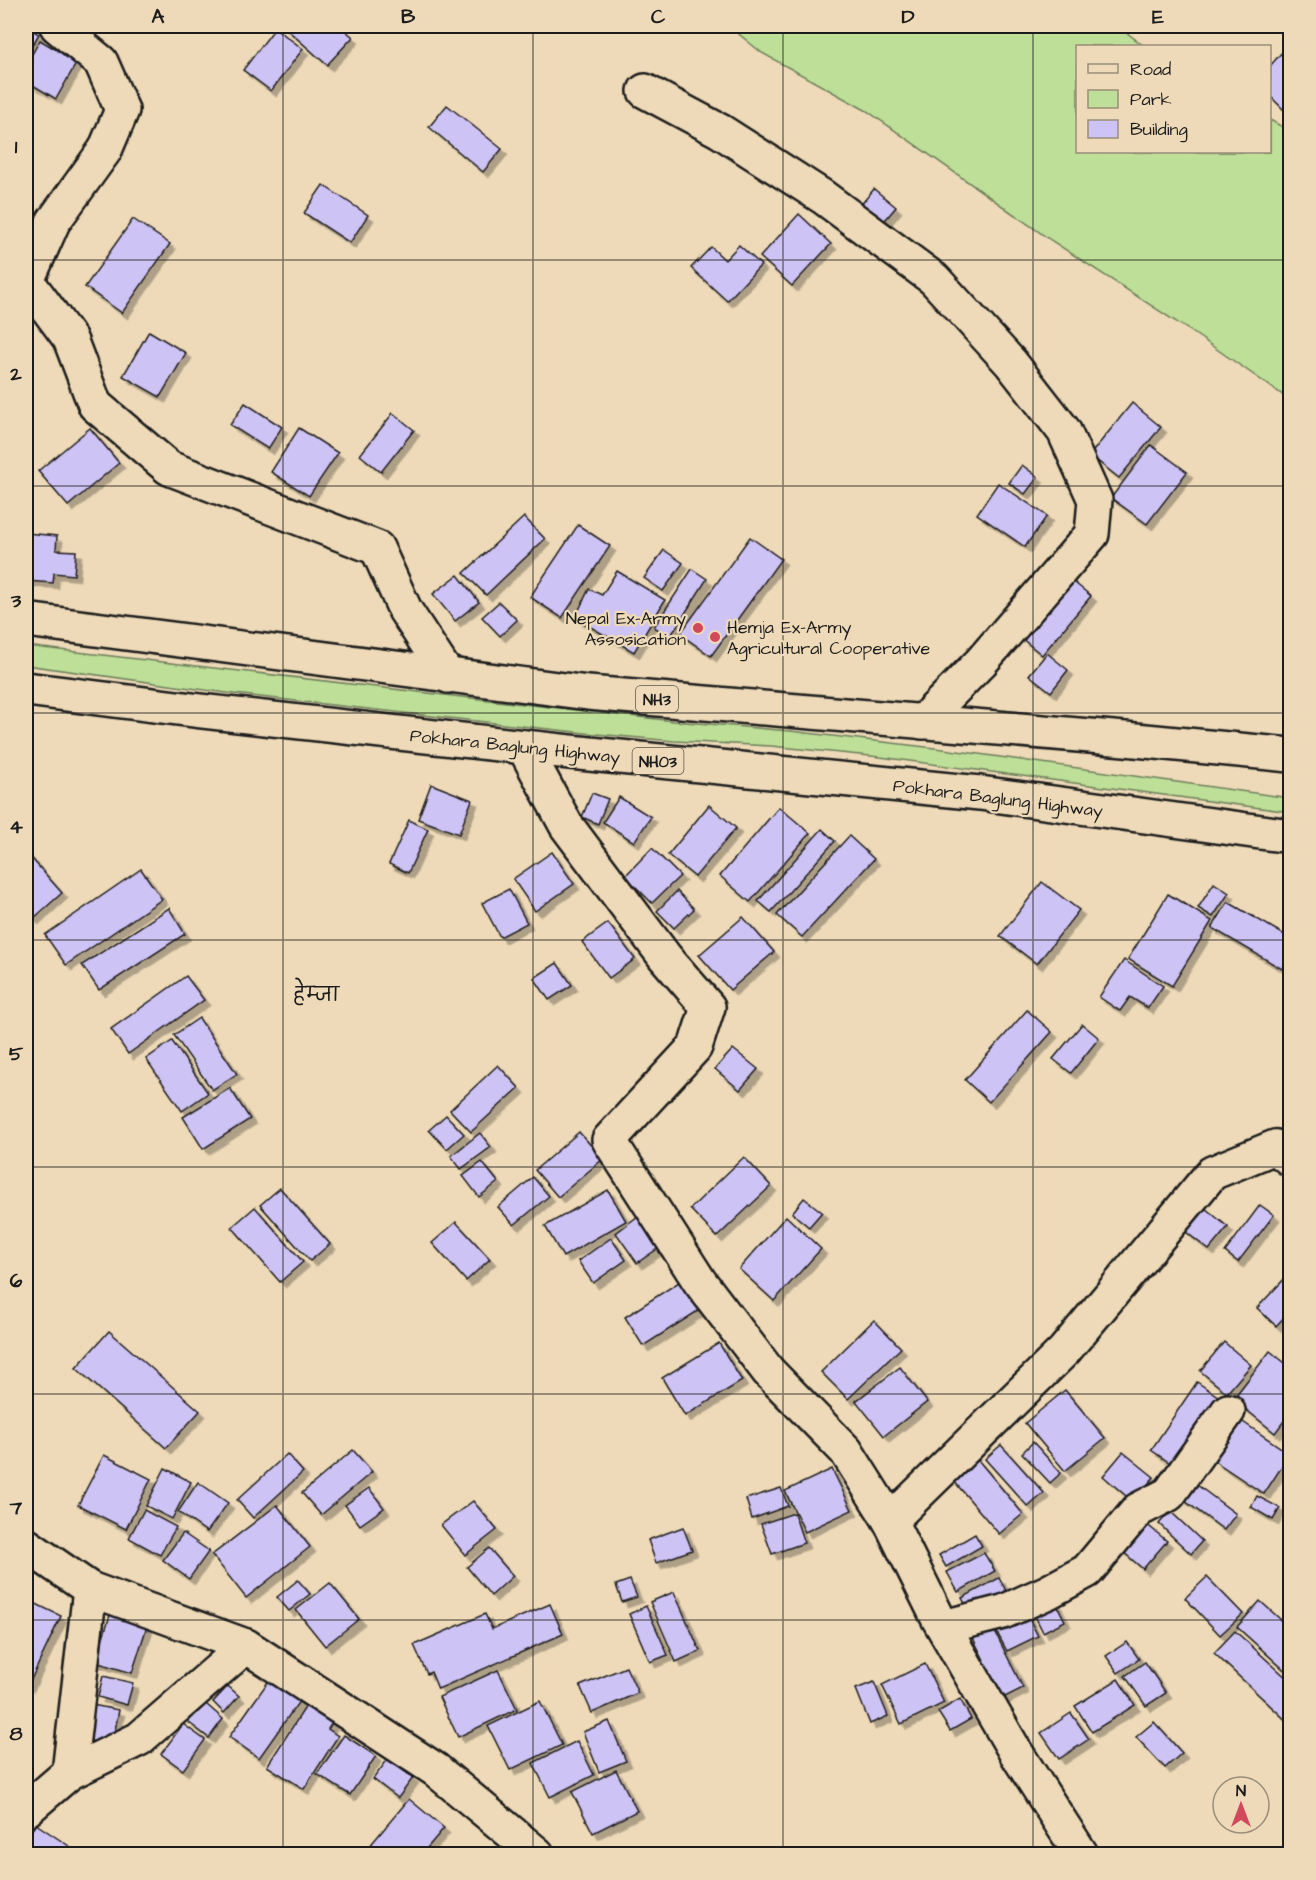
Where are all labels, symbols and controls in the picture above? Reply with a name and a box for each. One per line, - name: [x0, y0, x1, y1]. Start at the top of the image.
- text: A: [152, 3, 165, 31]
- text: B: [401, 3, 416, 31]
- text: C: [651, 3, 666, 31]
- text: D: [902, 3, 915, 31]
- text: E: [1152, 3, 1164, 31]
- legend: [1076, 45, 1271, 153]
- text: Road: [1130, 57, 1171, 82]
- text: Park: [1130, 87, 1172, 112]
- text: Building: [1130, 117, 1188, 143]
- text: 1: [15, 133, 18, 161]
- text: 2: [9, 360, 22, 388]
- text: 3: [10, 587, 22, 615]
- place label: Nepal Ex-Army Assosication: [566, 606, 686, 652]
- place label: Hemja Ex-Army Agricultural Cooperative: [727, 615, 931, 662]
- marker: Nepal Ex-Army Assosication: [691, 621, 705, 635]
- marker: Hemja Ex-Army Agricultural Cooperative: [708, 630, 722, 644]
- road number: NH3: [636, 686, 678, 712]
- street label: Pokhara Baglung Highway: [409, 723, 621, 771]
- road number: NH03: [632, 748, 684, 774]
- street label: Pokhara Baglung Highway: [892, 773, 1104, 825]
- text: 4: [9, 813, 23, 841]
- district label: हेम्जा: [293, 977, 340, 1009]
- text: 5: [9, 1040, 24, 1068]
- text: 6: [10, 1267, 23, 1295]
- text: 7: [9, 1494, 23, 1522]
- text: 8: [10, 1720, 23, 1748]
- north arrow: [1211, 1775, 1271, 1835]
- text: N: [1236, 1780, 1246, 1802]

